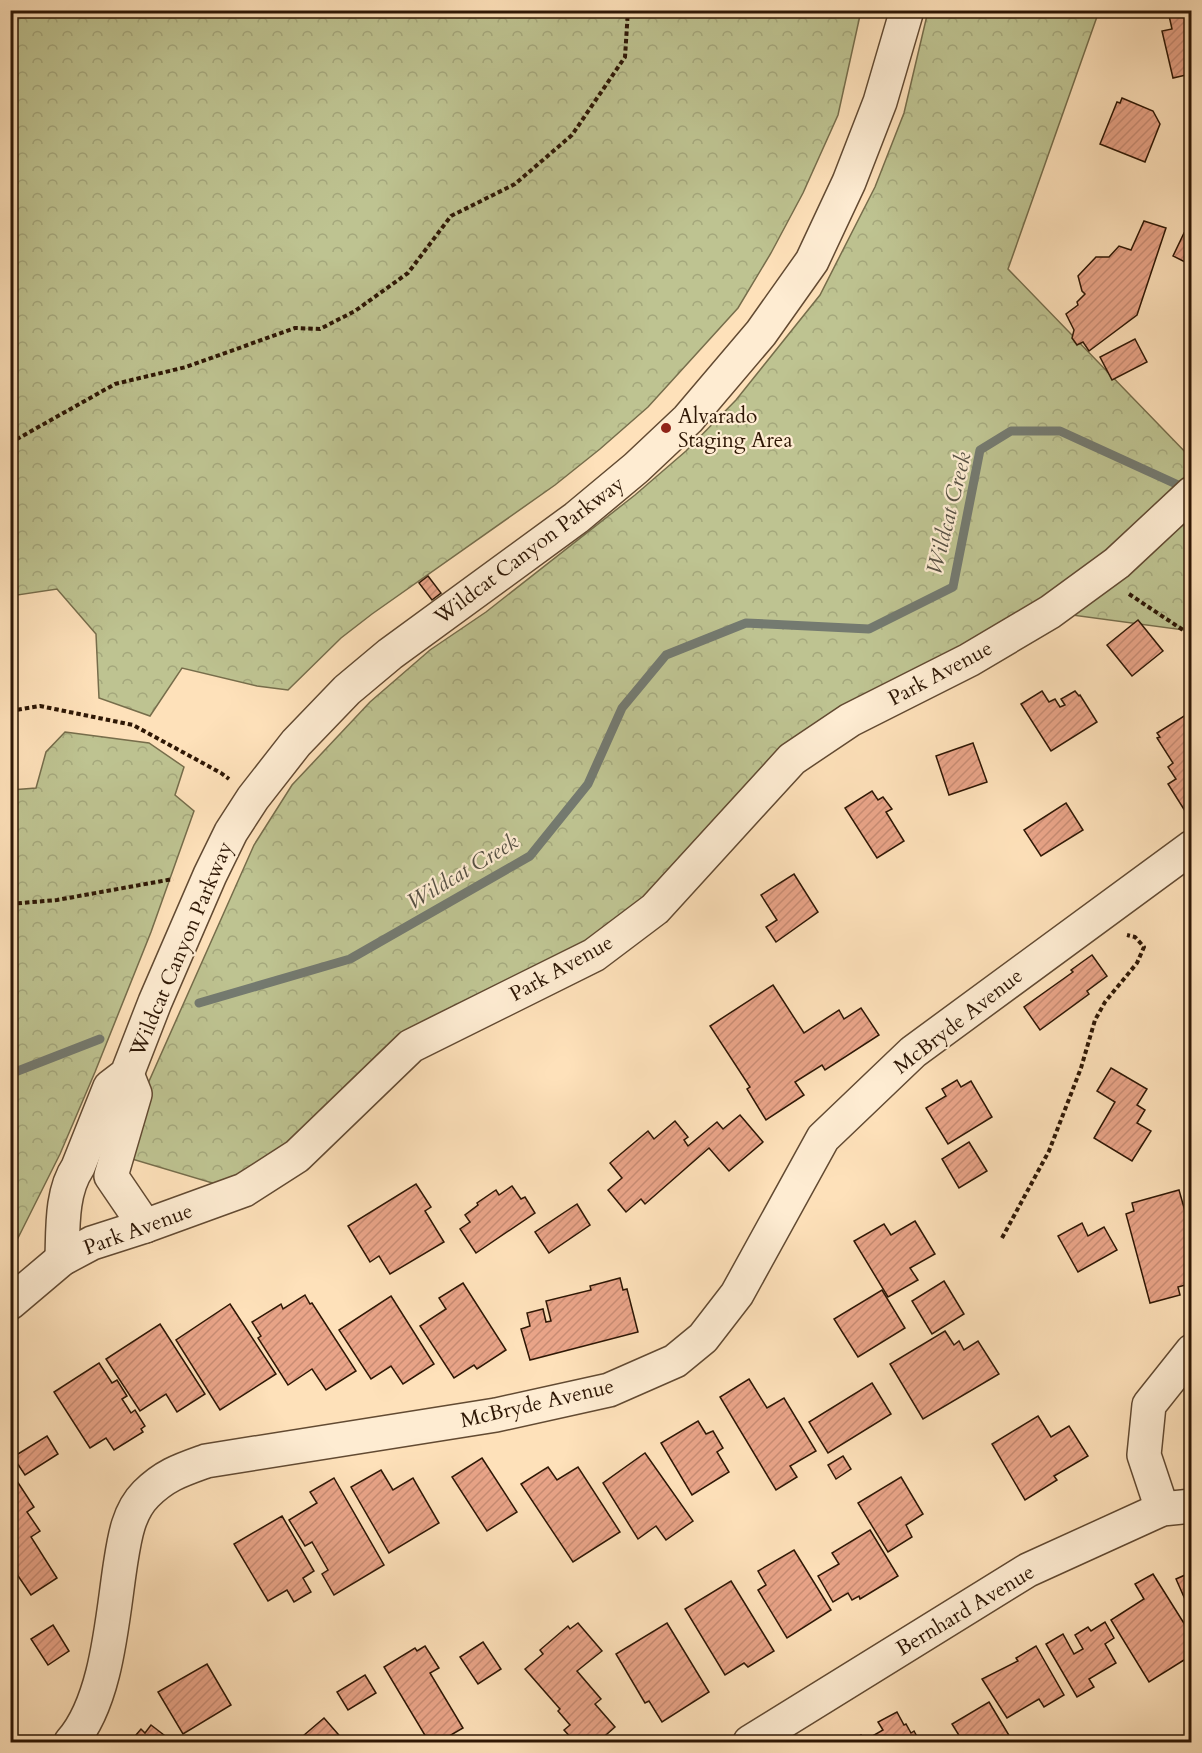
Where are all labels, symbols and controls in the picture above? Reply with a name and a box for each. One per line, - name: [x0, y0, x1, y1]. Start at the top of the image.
- place label: Alvarado Staging Area: [678, 402, 792, 455]
- marker: Alvarado Staging Area: [659, 421, 673, 435]
- water label: Wildcat Creek: [919, 449, 979, 578]
- street label: Wildcat Canyon Parkway: [428, 469, 630, 632]
- street label: Park Avenue: [883, 634, 997, 713]
- water label: Wildcat Creek: [401, 827, 524, 917]
- street label: Wildcat Canyon Parkway: [123, 837, 240, 1062]
- street label: Park Avenue: [504, 928, 618, 1009]
- street label: McBryde Avenue: [888, 962, 1029, 1081]
- street label: Park Avenue: [80, 1196, 197, 1263]
- street label: McBryde Avenue: [457, 1372, 617, 1435]
- street label: Bernhard Avenue: [891, 1558, 1040, 1663]

